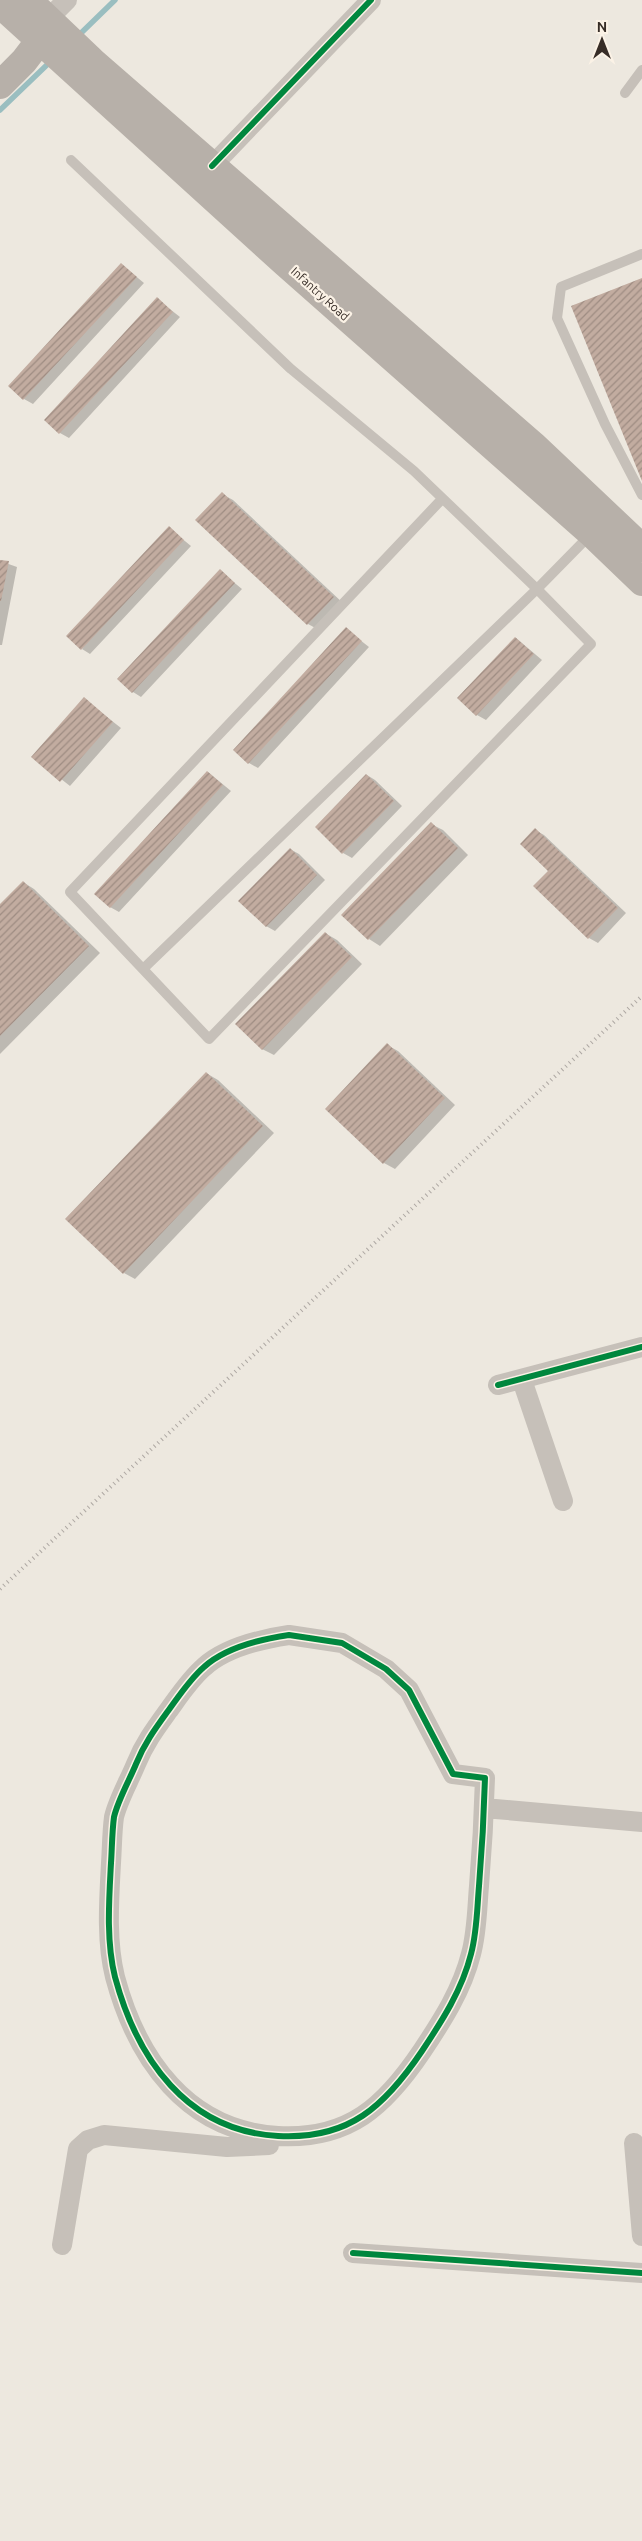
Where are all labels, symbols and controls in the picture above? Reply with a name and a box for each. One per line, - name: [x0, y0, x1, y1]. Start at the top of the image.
- north arrow: [577, 15, 627, 65]
- text: N: [597, 19, 607, 35]
- street label: Infantry Road: [289, 264, 352, 323]

